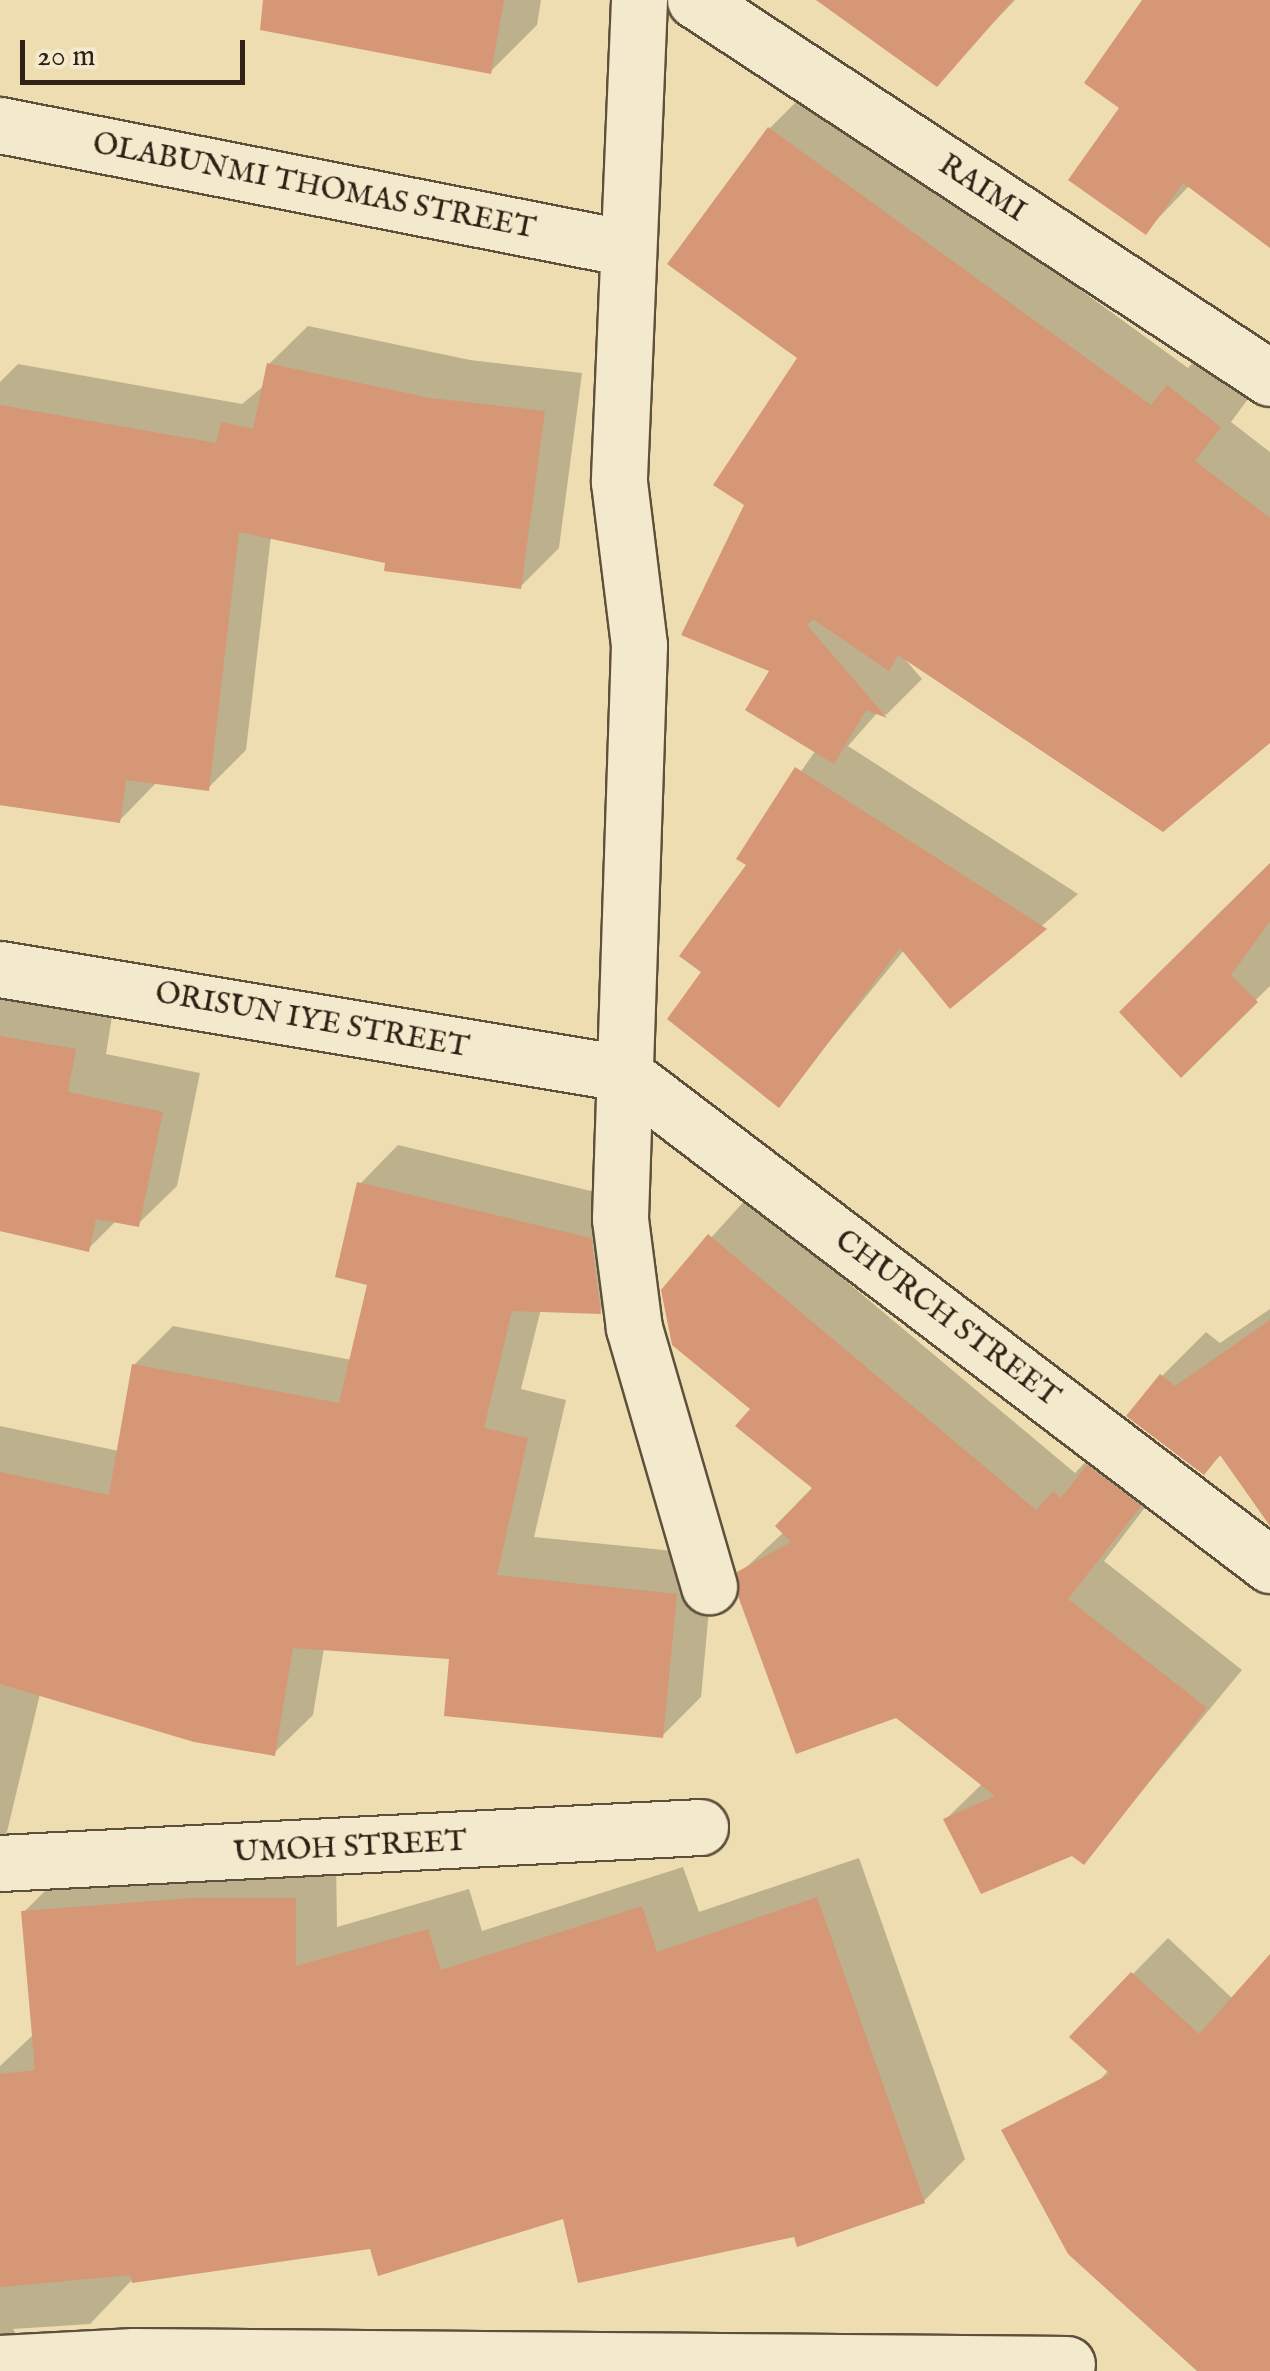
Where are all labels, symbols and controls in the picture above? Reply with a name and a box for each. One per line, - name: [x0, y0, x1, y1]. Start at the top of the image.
- scale bar: [25, 20, 250, 82]
- text: 20 m: [37, 38, 96, 76]
- street label: OLABUNMI THOMAS STREET: [90, 126, 538, 248]
- street label: RAIMI: [932, 147, 1032, 231]
- street label: ORISUN IYE STREET: [152, 976, 472, 1066]
- street label: CHURCH STREET: [828, 1223, 1066, 1415]
- street label: UMOH STREET: [232, 1824, 468, 1872]

